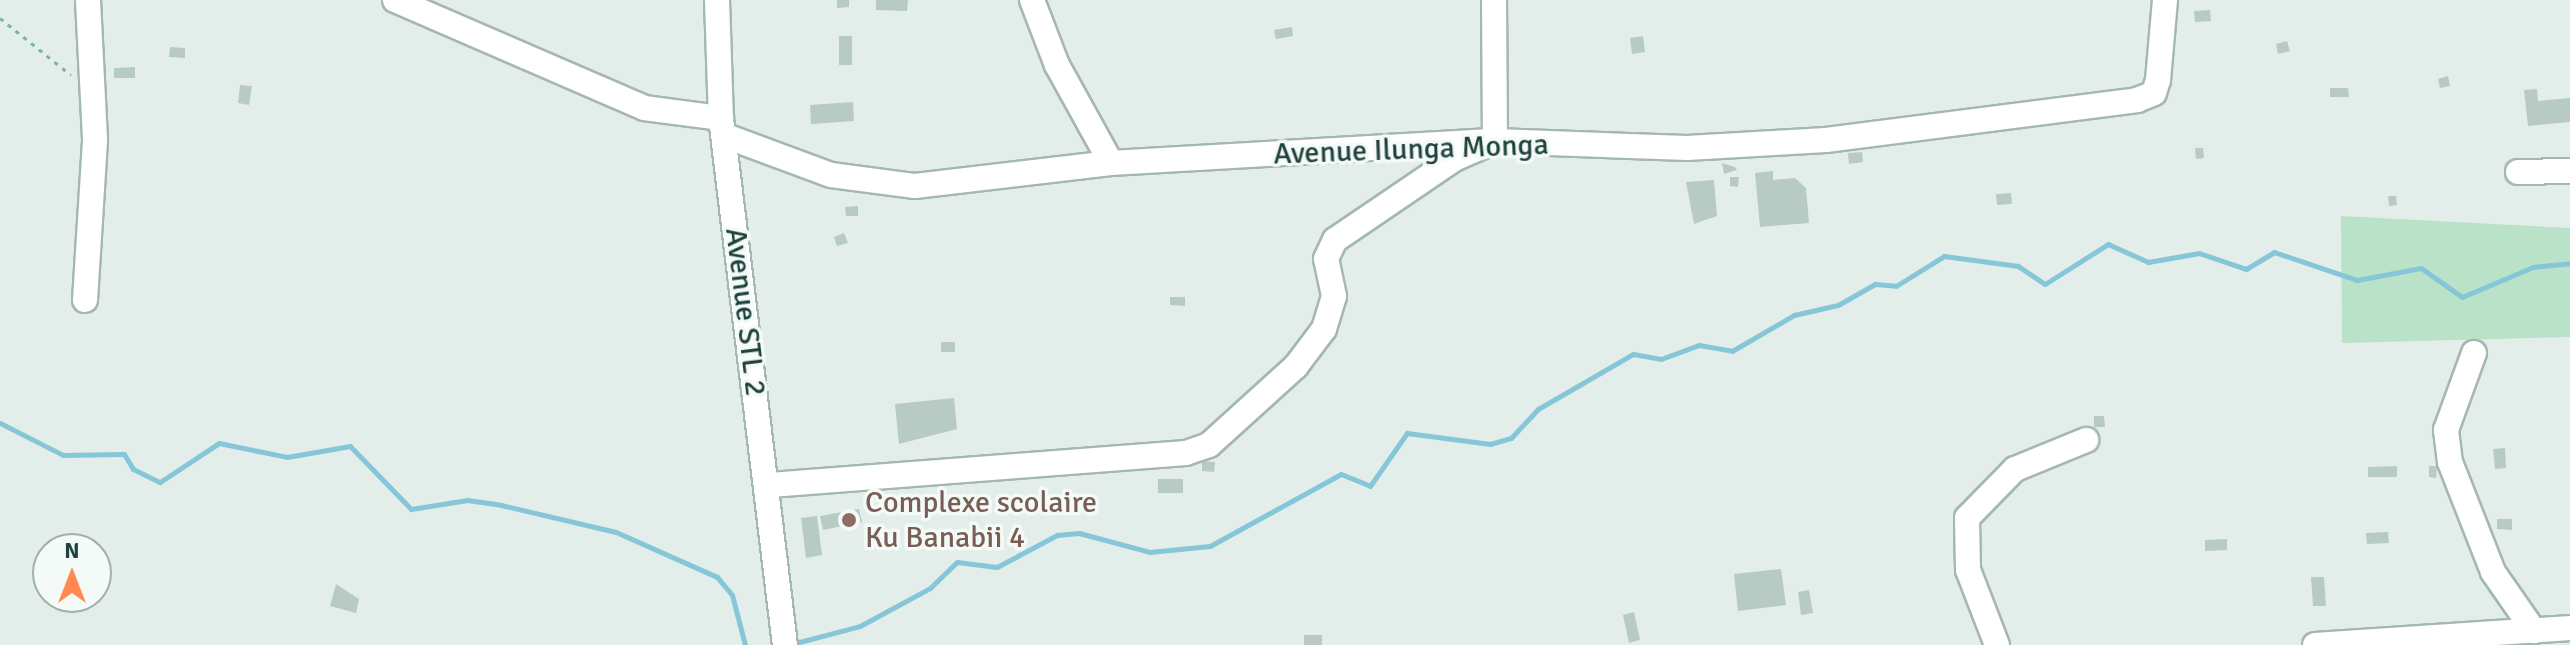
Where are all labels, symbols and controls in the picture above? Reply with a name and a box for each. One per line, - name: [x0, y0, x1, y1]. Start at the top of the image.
- street label: Avenue Ilunga Monga: [1273, 127, 1549, 173]
- street label: Avenue STL 2: [717, 226, 773, 398]
- place label: Complexe scolaire Ku Banabii 4: [865, 485, 1097, 556]
- marker: Complexe scolaire Ku Banabii 4: [840, 511, 858, 529]
- north arrow: [32, 533, 112, 613]
- text: N: [64, 537, 80, 564]

